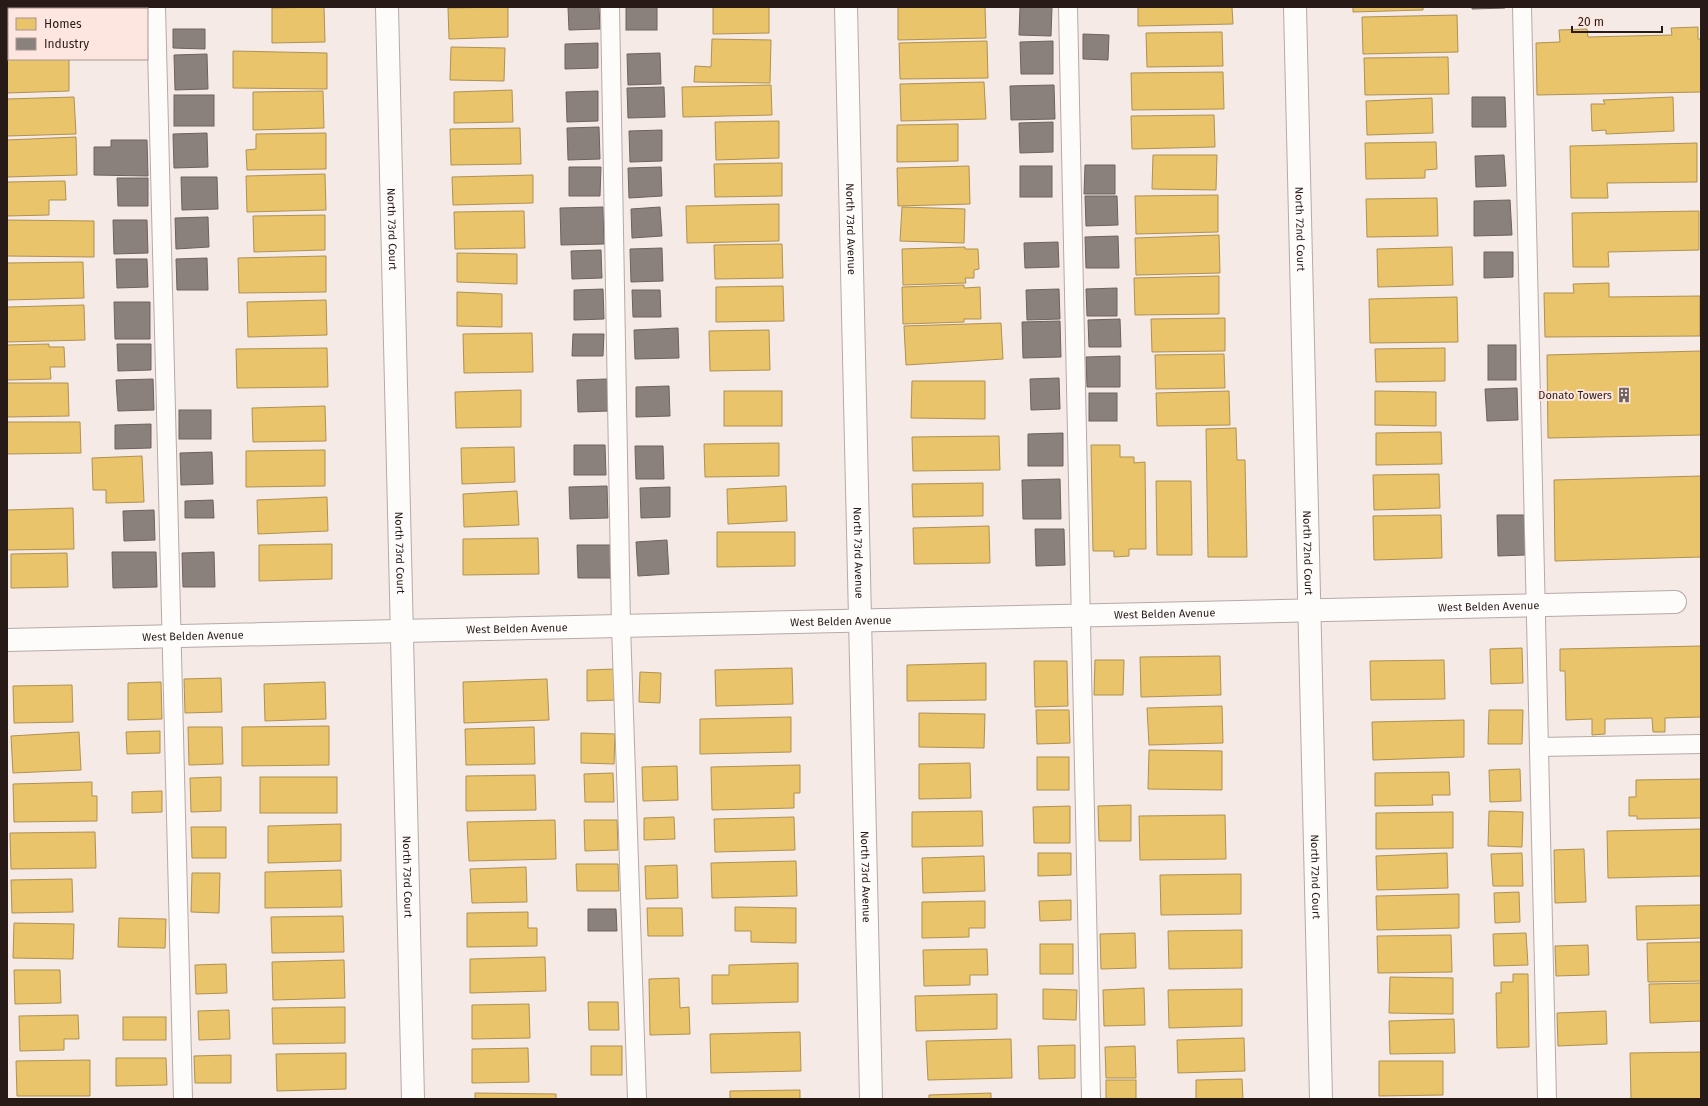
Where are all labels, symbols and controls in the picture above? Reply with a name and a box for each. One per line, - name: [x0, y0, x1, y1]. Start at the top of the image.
- legend: [8, 8, 148, 60]
- scale bar: [1572, 8, 1662, 34]
- text: 20 m: [1578, 15, 1604, 29]
- text: Homes: [44, 17, 82, 31]
- text: Industry: [44, 37, 89, 51]
- street label: North 73rd Avenue: [844, 183, 859, 275]
- street label: North 72nd Court: [1293, 186, 1308, 271]
- street label: North 73rd Court: [385, 188, 400, 270]
- building icon: Donato Towers: [1615, 386, 1633, 404]
- place label: Donato Towers: [1538, 389, 1612, 402]
- street label: North 73rd Avenue: [851, 507, 866, 599]
- street label: North 72nd Court: [1300, 510, 1316, 595]
- street label: North 73rd Court: [393, 512, 407, 594]
- street label: West Belden Avenue: [1438, 599, 1539, 614]
- street label: West Belden Avenue: [1114, 606, 1216, 621]
- street label: West Belden Avenue: [790, 613, 892, 629]
- street label: West Belden Avenue: [466, 621, 568, 636]
- street label: West Belden Avenue: [142, 628, 244, 643]
- street label: North 73rd Avenue: [858, 831, 873, 923]
- street label: North 72nd Court: [1308, 834, 1323, 919]
- street label: North 73rd Court: [400, 835, 415, 918]

